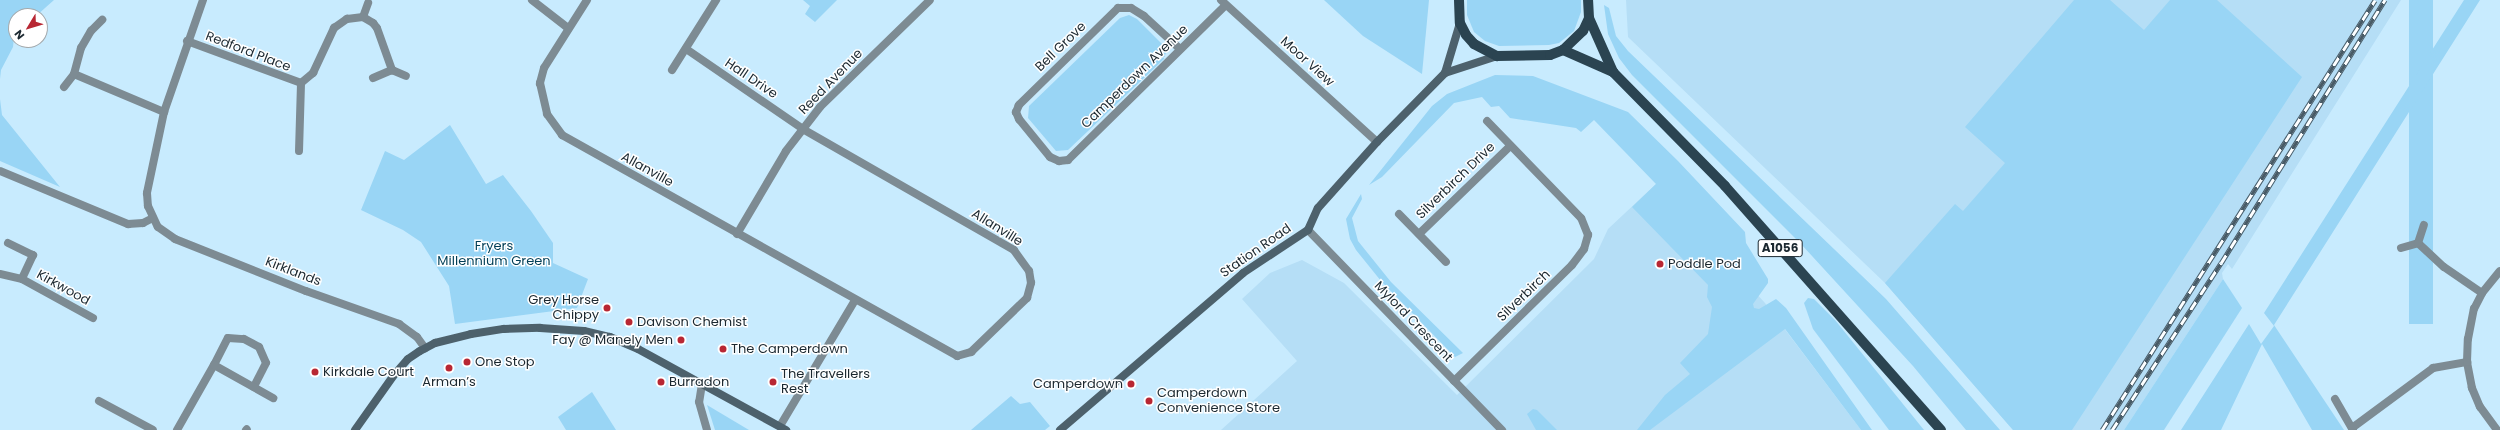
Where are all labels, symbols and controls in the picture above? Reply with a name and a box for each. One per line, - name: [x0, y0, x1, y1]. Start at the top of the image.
- north arrow: [8, 8, 48, 48]
- street label: Bell Grove: [1032, 19, 1090, 75]
- street label: Camperdown Avenue: [1078, 22, 1192, 132]
- text: N: [10, 27, 28, 43]
- street label: Redford Place: [203, 29, 293, 75]
- street label: Moor View: [1277, 34, 1337, 90]
- street label: Reed Avenue: [796, 46, 866, 118]
- street label: Hall Drive: [722, 56, 780, 102]
- street label: Silverbirch Drive: [1413, 139, 1499, 223]
- street label: Allanville: [618, 149, 676, 191]
- street label: Allanville: [969, 206, 1025, 250]
- street label: Station Road: [1218, 221, 1294, 281]
- road number: A1056: [1757, 238, 1803, 258]
- park label: Fryers Millennium Green: [437, 239, 551, 270]
- street label: Kirklands: [263, 254, 323, 290]
- place label: Poddle Pod: [1668, 256, 1741, 272]
- marker: Poddle Pod: [1655, 259, 1665, 269]
- street label: Kirkwood: [34, 267, 92, 309]
- street label: Silverbirch: [1494, 267, 1554, 325]
- street label: Mylord Crescent: [1371, 279, 1455, 365]
- place label: Grey Horse Chippy: [528, 293, 599, 324]
- marker: Grey Horse Chippy: [602, 303, 612, 313]
- place label: Davison Chemist: [637, 314, 747, 330]
- marker: Davison Chemist: [624, 317, 634, 327]
- place label: Fay @ Manely Men: [552, 332, 673, 348]
- marker: Fay @ Manely Men: [676, 335, 686, 345]
- place label: The Camperdown: [731, 341, 848, 357]
- marker: The Camperdown: [718, 344, 728, 354]
- place label: One Stop: [475, 354, 535, 370]
- marker: One Stop: [462, 357, 472, 367]
- marker: Arman’s: [444, 363, 454, 373]
- place label: Kirkdale Court: [323, 364, 414, 380]
- marker: Kirkdale Court: [310, 367, 320, 377]
- place label: The Travellers Rest: [781, 367, 870, 398]
- place label: Arman’s: [422, 374, 476, 390]
- place label: Burradon: [669, 374, 729, 390]
- place label: Camperdown: [1033, 376, 1123, 392]
- marker: Burradon: [656, 377, 666, 387]
- marker: The Travellers Rest: [768, 377, 778, 387]
- marker: Camperdown: [1126, 379, 1136, 389]
- place label: Camperdown Convenience Store: [1157, 386, 1280, 417]
- marker: Camperdown Convenience Store: [1144, 396, 1154, 406]

